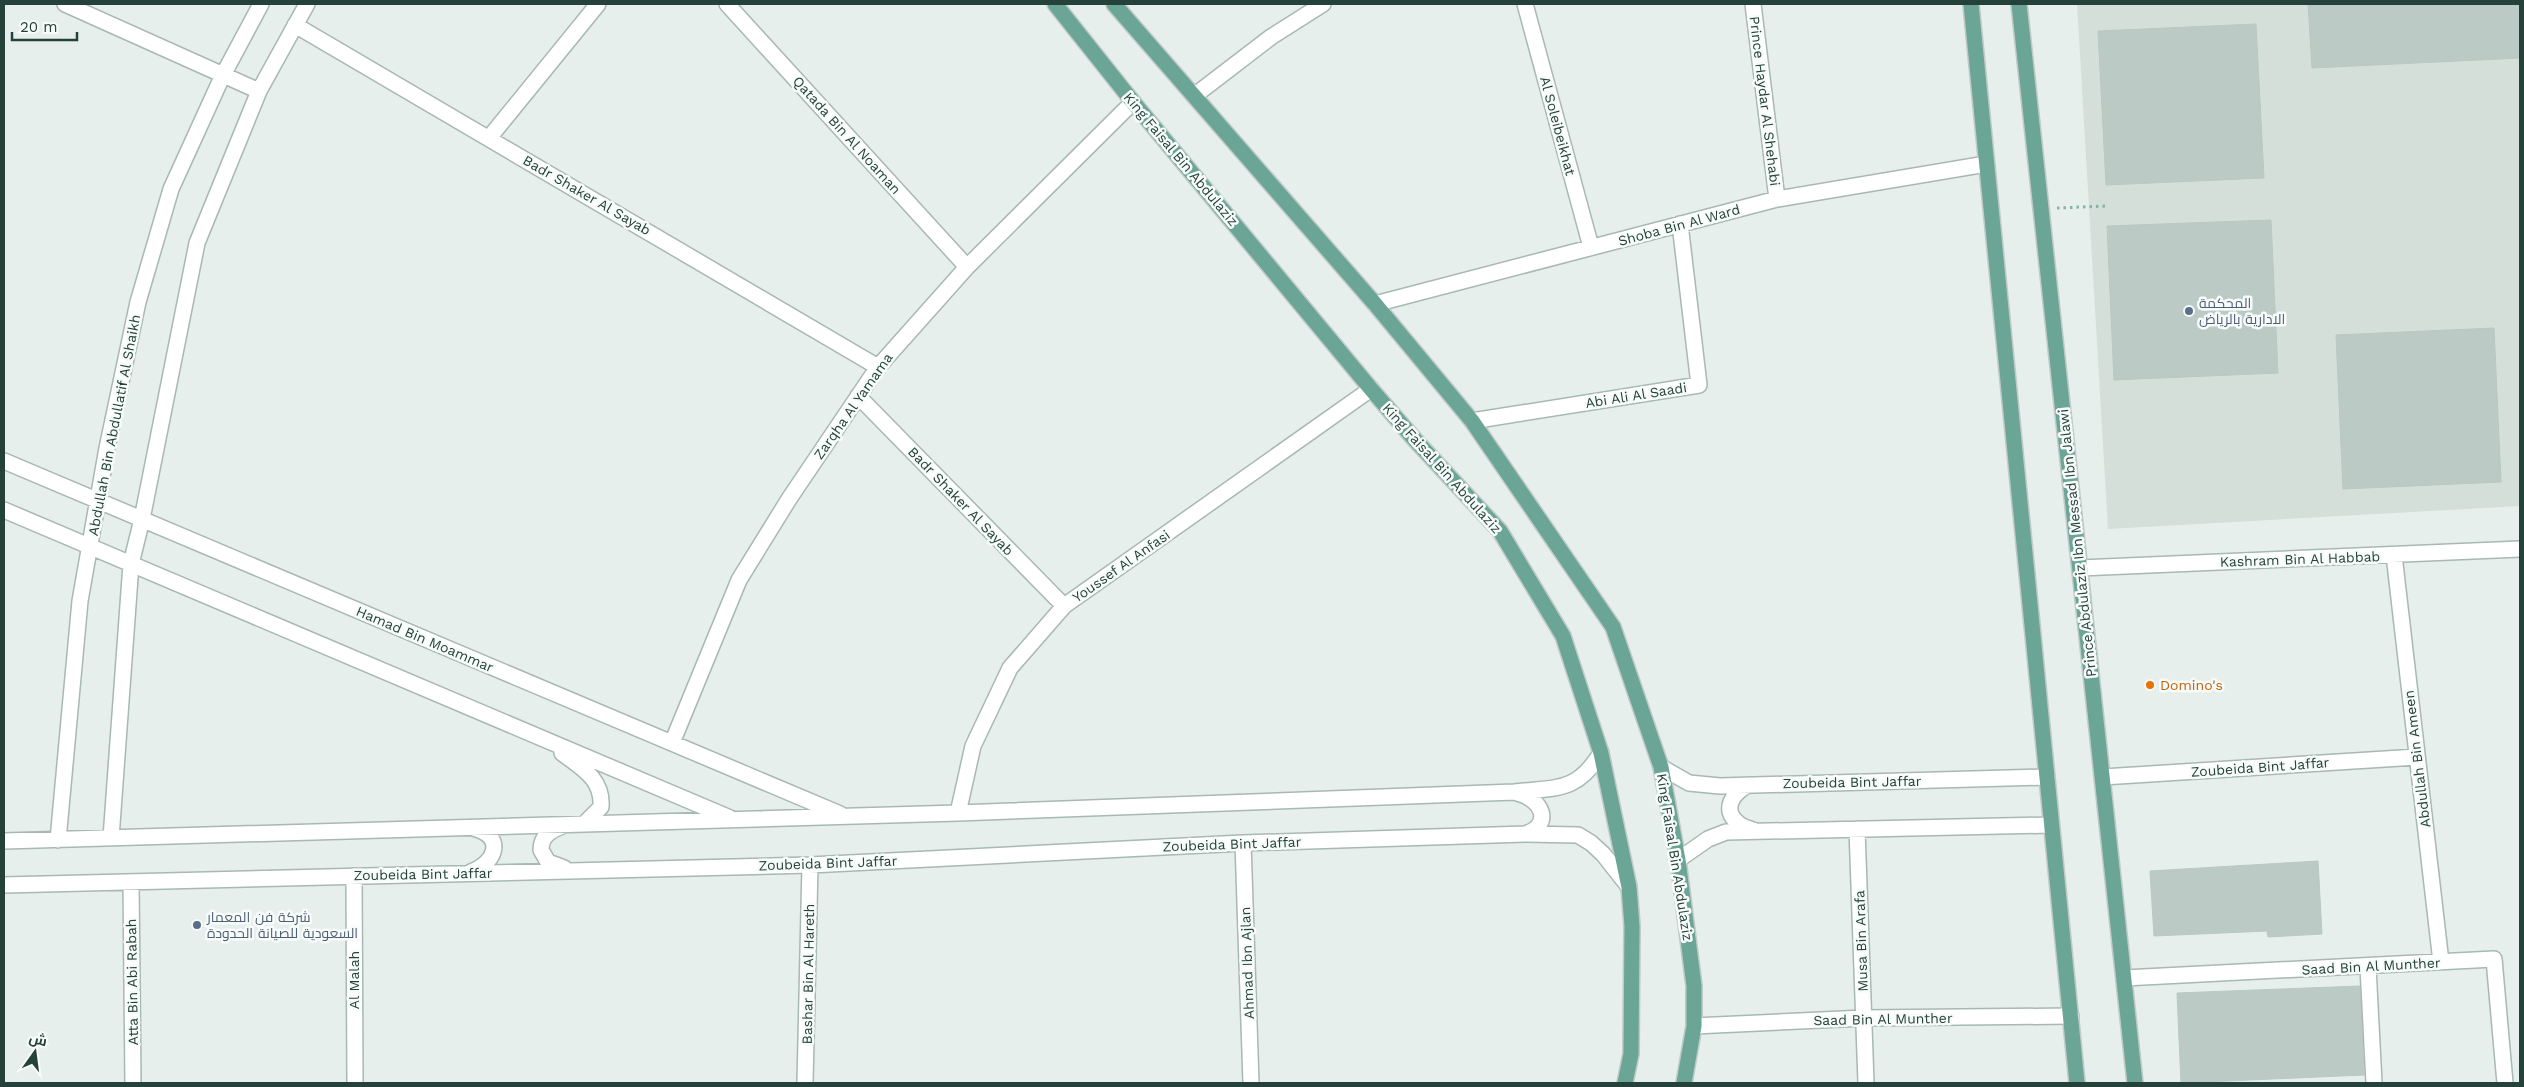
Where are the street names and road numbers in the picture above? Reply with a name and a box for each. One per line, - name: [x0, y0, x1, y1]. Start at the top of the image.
- street label: Prince Haydar Al Shehabi: [1747, 15, 1783, 187]
- street label: Qatada Bin Al Noaman: [790, 73, 904, 197]
- street label: Al Soleibeikhat: [1537, 75, 1579, 177]
- street label: King Faisal Bin Abdulaziz: [1120, 89, 1242, 229]
- street label: Badr Shaker Al Sayab: [520, 152, 654, 238]
- street label: Shoba Bin Al Ward: [1616, 201, 1742, 249]
- street label: Abdullah Bin Abdullatif Al Shaikh: [85, 313, 143, 537]
- street label: Zarqha Al Yamama: [810, 350, 896, 462]
- street label: Abi Ali Al Saadi: [1584, 379, 1688, 411]
- street label: King Faisal Bin Abdulaziz: [1379, 400, 1505, 536]
- street label: Prince Abdulaziz Ibn Messad Ibn Jalawi: [2055, 408, 2099, 678]
- street label: Badr Shaker Al Sayab: [905, 443, 1017, 559]
- street label: Youssef Al Anfasi: [1069, 526, 1173, 606]
- street label: Kashram Bin Al Habbab: [2220, 548, 2380, 570]
- street label: Hamad Bin Moammar: [354, 603, 496, 675]
- street label: Abdullah Bin Ameen: [2401, 689, 2433, 829]
- street label: Zoubeida Bint Jaffar: [2190, 754, 2330, 780]
- street label: King Faisal Bin Abdulaziz: [1654, 772, 1696, 942]
- street label: Zoubeida Bint Jaffar: [1782, 773, 1922, 791]
- street label: Zoubeida Bint Jaffar: [1162, 834, 1302, 854]
- street label: Zoubeida Bint Jaffar: [758, 853, 898, 873]
- street label: Zoubeida Bint Jaffar: [353, 865, 493, 883]
- street label: Musa Bin Arafa: [1851, 890, 1871, 992]
- street label: Bashar Bin Al Hareth: [799, 903, 817, 1045]
- street label: Ahmad Ibn Ajlan: [1237, 907, 1257, 1019]
- street label: Atta Bin Abi Rabah: [123, 918, 141, 1046]
- street label: Al Malah: [346, 951, 362, 1009]
- street label: Saad Bin Al Munther: [2301, 954, 2441, 978]
- street label: Saad Bin Al Munther: [1813, 1010, 1953, 1028]

